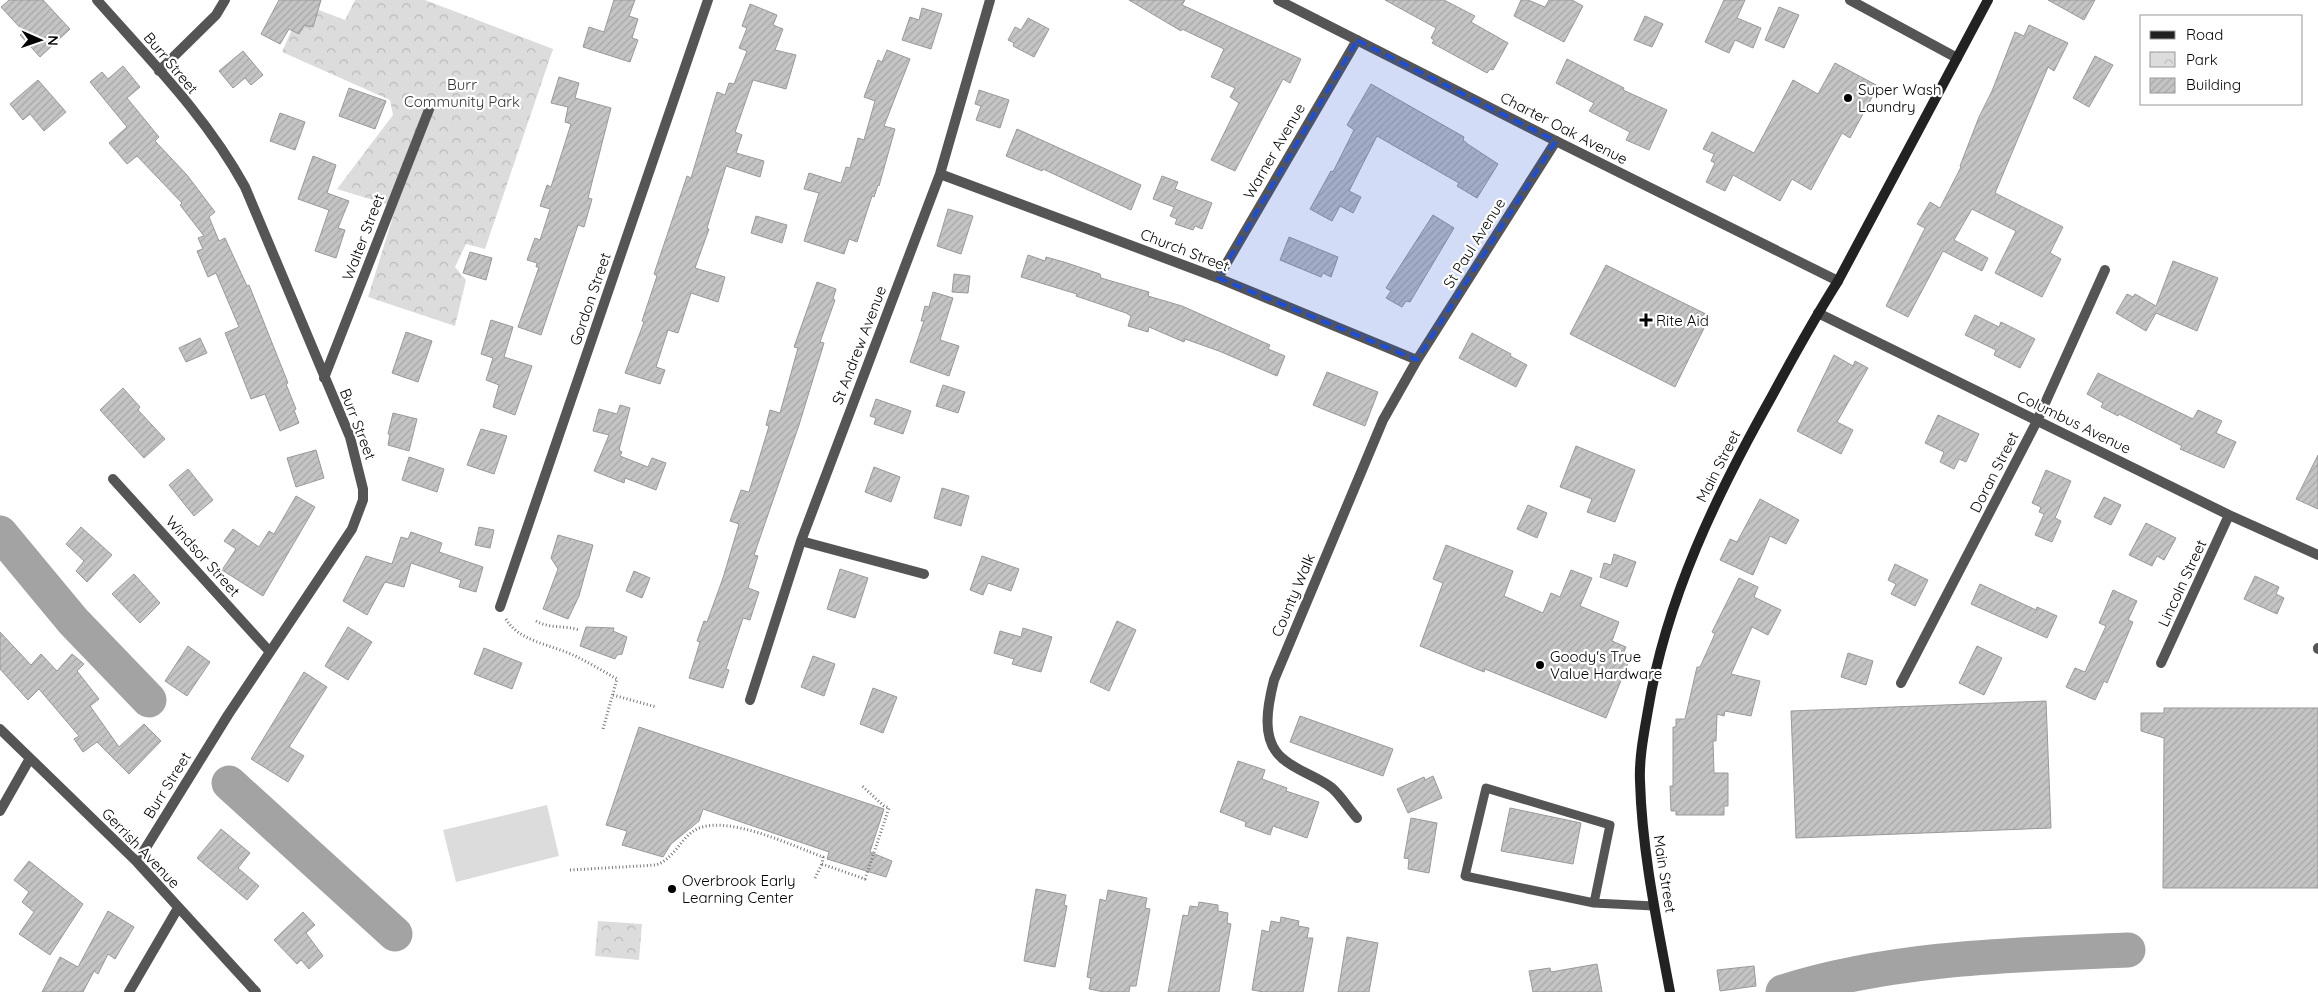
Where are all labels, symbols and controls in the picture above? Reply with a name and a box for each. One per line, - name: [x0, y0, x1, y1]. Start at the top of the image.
- north arrow: [15, 15, 65, 65]
- legend: [2140, 15, 2303, 105]
- text: Road: [2186, 25, 2223, 44]
- street label: Burr Street: [140, 28, 202, 98]
- text: N: [44, 35, 62, 46]
- text: Park: [2186, 50, 2218, 69]
- park label: Burr Community Park: [404, 75, 520, 111]
- text: Building: [2186, 75, 2241, 94]
- place label: Super Wash Laundry: [1858, 80, 1941, 116]
- street label: Charter Oak Avenue: [1497, 88, 1631, 168]
- marker: Super Wash Laundry: [1842, 92, 1854, 104]
- street label: Warner Avenue: [1239, 100, 1309, 202]
- street label: Walter Street: [338, 191, 388, 283]
- street label: St Paul Avenue: [1439, 194, 1509, 292]
- street label: Church Street: [1138, 224, 1232, 276]
- street label: Gordon Street: [565, 250, 615, 348]
- street label: St Andrew Avenue: [828, 283, 890, 407]
- place label: Rite Aid: [1656, 311, 1709, 330]
- marker: Rite Aid: [1640, 314, 1652, 326]
- street label: Burr Street: [336, 386, 380, 462]
- street label: Columbus Avenue: [2014, 386, 2134, 458]
- street label: Main Street: [1692, 427, 1744, 505]
- street label: Doran Street: [1965, 428, 2023, 516]
- street label: Windsor Street: [162, 512, 244, 600]
- street label: Lincoln Street: [2154, 536, 2210, 630]
- street label: County Walk: [1267, 550, 1319, 640]
- place label: Goody's True Value Hardware: [1550, 647, 1662, 683]
- marker: Goody's True Value Hardware: [1534, 659, 1546, 671]
- street label: Burr Street: [139, 748, 195, 822]
- street label: Gerrish Avenue: [98, 804, 184, 892]
- street label: Main Street: [1649, 834, 1681, 914]
- place label: Overbrook Early Learning Center: [682, 871, 796, 907]
- marker: Overbrook Early Learning Center: [666, 883, 678, 895]

